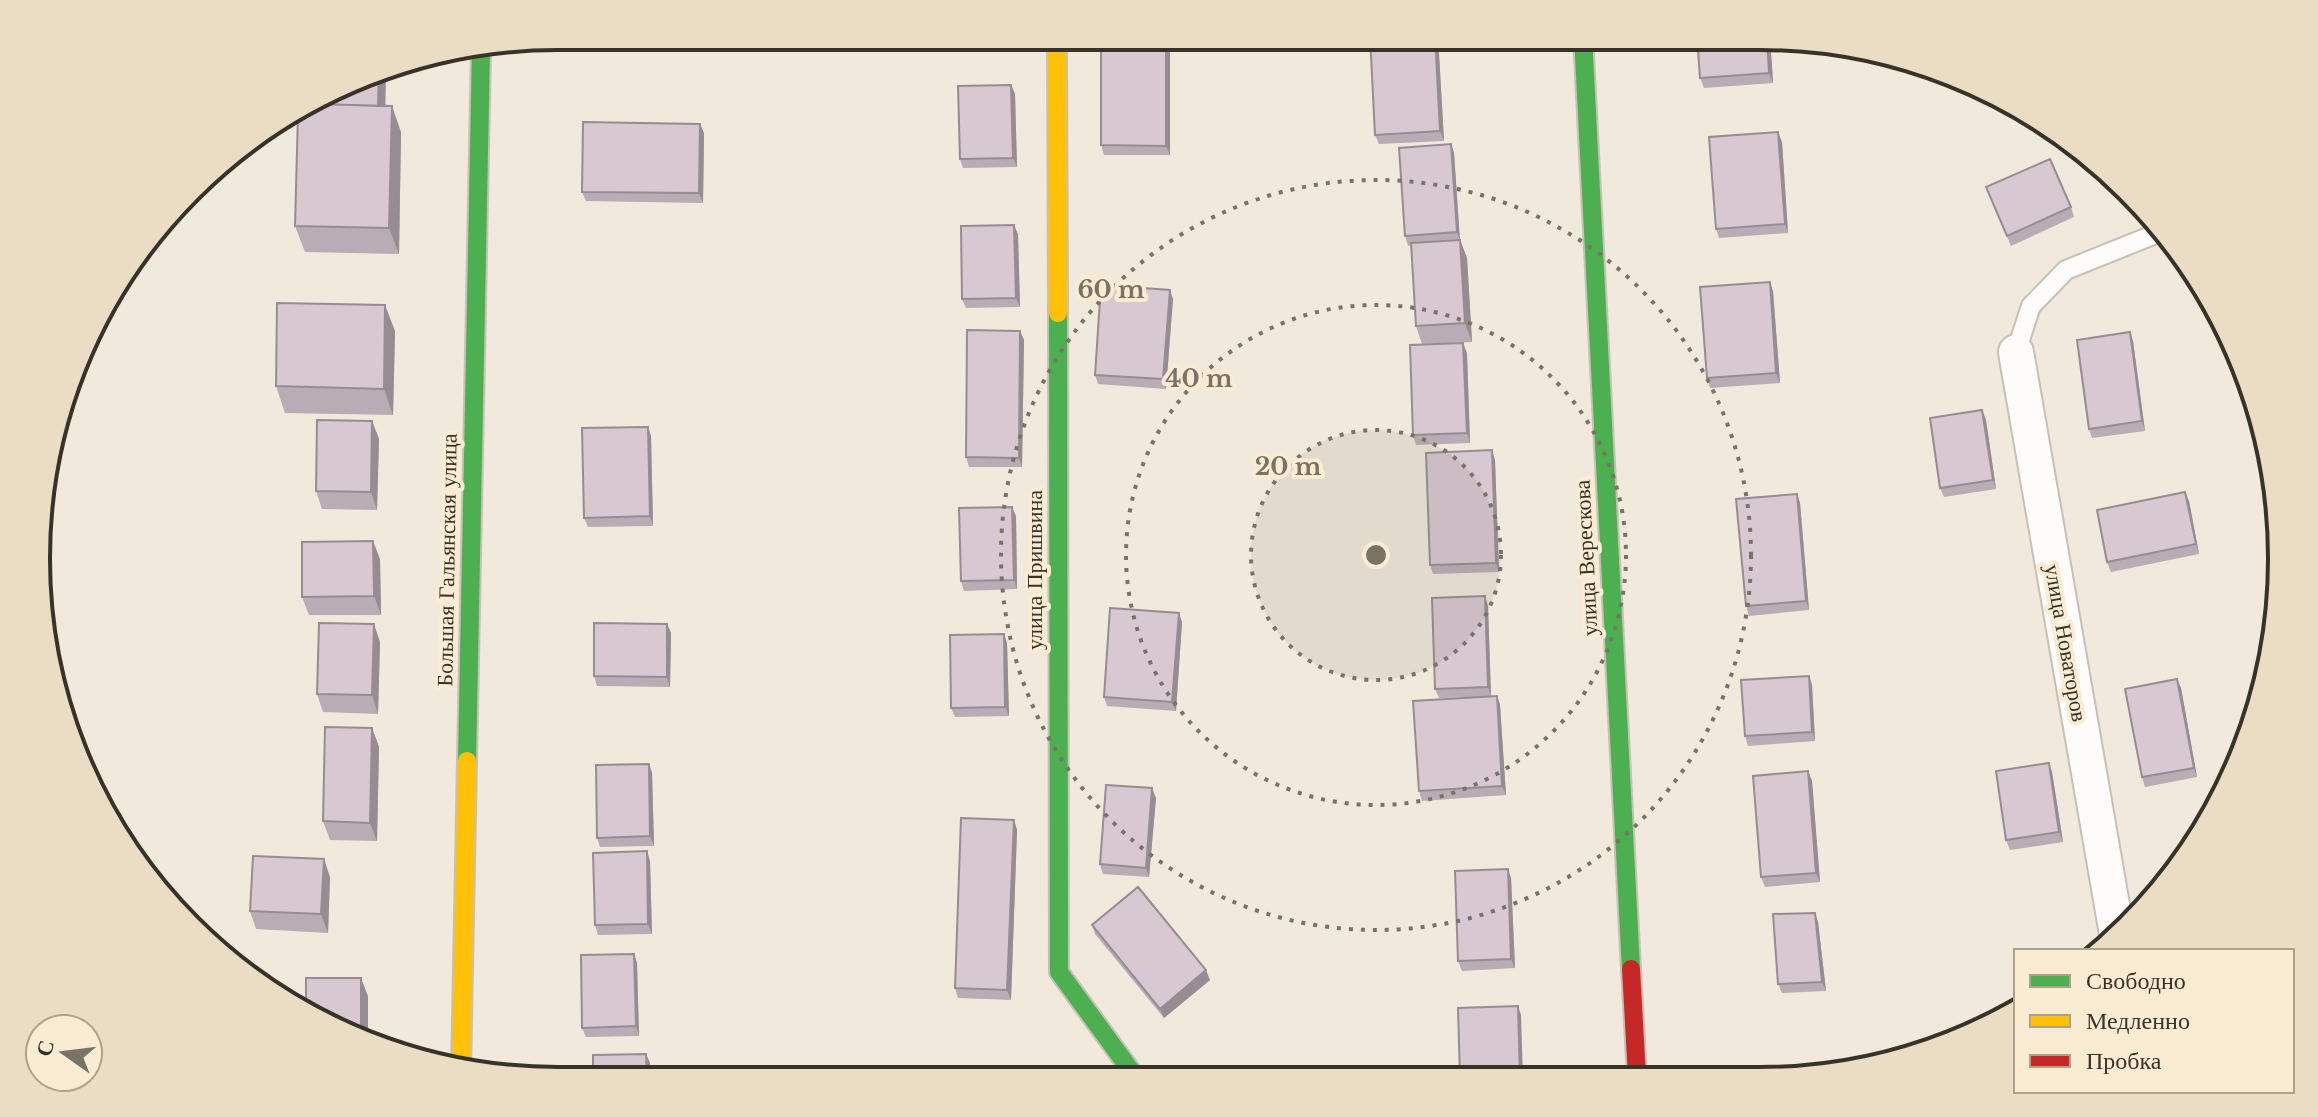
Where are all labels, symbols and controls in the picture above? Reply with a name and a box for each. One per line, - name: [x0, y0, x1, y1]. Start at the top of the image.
- text: 60 m: [1077, 275, 1145, 304]
- text: 40 m: [1166, 364, 1233, 393]
- street label: Большая Гальянская улица: [431, 433, 463, 687]
- text: 20 m: [1255, 452, 1322, 481]
- street label: улица Верескова: [1568, 479, 1604, 637]
- street label: улица Пришвина: [1021, 490, 1048, 650]
- centre of rings: [1362, 541, 1390, 569]
- street label: улица Новаторов: [2039, 562, 2093, 724]
- legend: [2014, 949, 2294, 1093]
- text: Свободно: [2086, 966, 2186, 995]
- text: Медленно: [2086, 1006, 2190, 1035]
- north arrow: [24, 1013, 104, 1093]
- text: С: [30, 1037, 60, 1059]
- text: Пробка: [2086, 1046, 2162, 1075]

